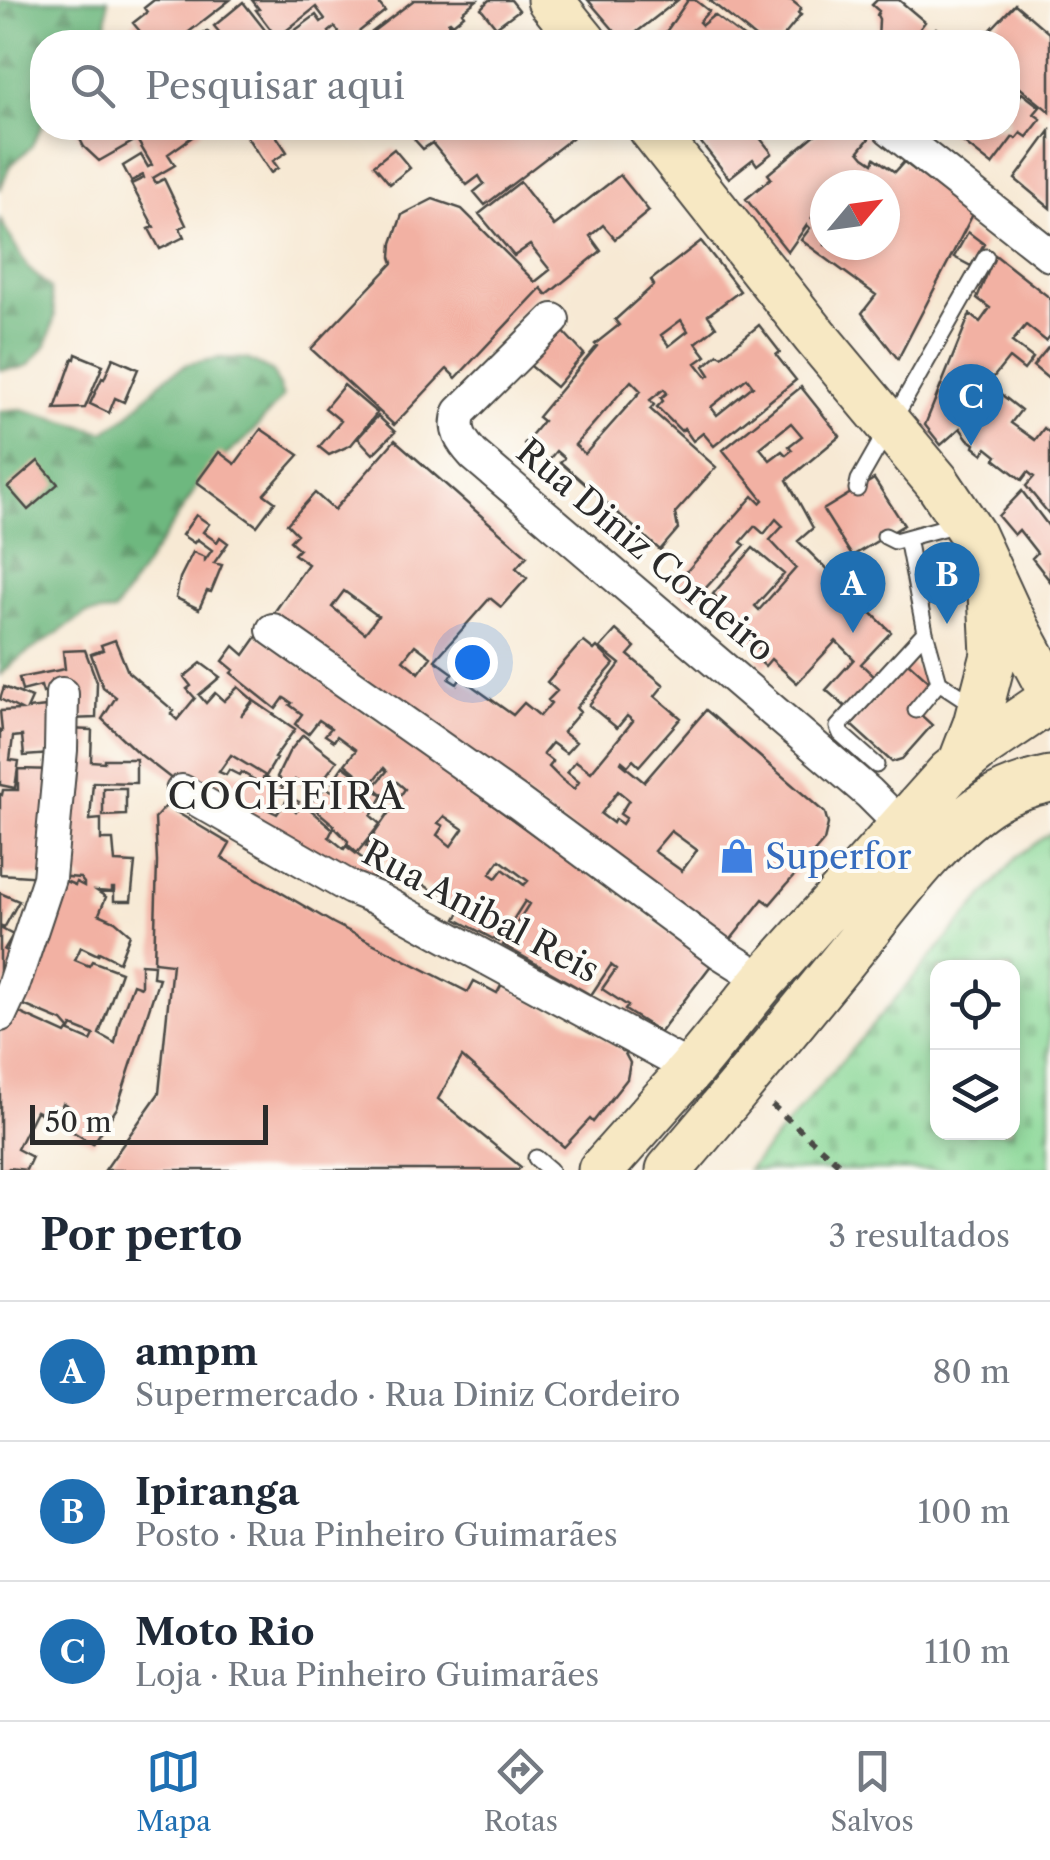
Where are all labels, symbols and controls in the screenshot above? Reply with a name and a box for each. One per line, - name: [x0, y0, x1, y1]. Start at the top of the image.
- search box: [30, 30, 1020, 140]
- icon: search: [65, 58, 120, 113]
- text: Pesquisar aqui: [145, 62, 405, 109]
- north arrow: [810, 170, 900, 260]
- pin: C: [938, 364, 1004, 446]
- street label: Rua Diniz Cordeiro: [508, 430, 784, 670]
- pin: B: [914, 542, 980, 624]
- pin: A: [820, 550, 886, 633]
- your location: [447, 637, 498, 688]
- district label: COCHEIRA: [167, 772, 407, 819]
- street label: Rua Anibal Reis: [355, 831, 607, 991]
- place label: Superfor: [765, 835, 912, 878]
- shop icon: Superfor: [718, 837, 756, 875]
- map controls: [930, 960, 1020, 1140]
- button: locate: [930, 960, 1020, 1050]
- button: layers: [930, 1050, 1020, 1140]
- scale bar: [30, 1100, 268, 1144]
- text: 50 m: [45, 1105, 112, 1139]
- text: Por perto: [40, 1209, 243, 1261]
- text: 3 resultados: [828, 1216, 1010, 1255]
- text: ampm: [135, 1328, 258, 1375]
- text: A: [60, 1352, 85, 1391]
- text: 80 m: [932, 1352, 1010, 1391]
- text: Supermercado · Rua Diniz Cordeiro: [135, 1375, 680, 1414]
- text: Ipiranga: [135, 1468, 300, 1515]
- text: B: [61, 1492, 84, 1531]
- text: 100 m: [918, 1492, 1010, 1531]
- text: Posto · Rua Pinheiro Guimarães: [135, 1515, 618, 1554]
- text: Moto Rio: [135, 1608, 315, 1655]
- text: C: [60, 1632, 85, 1671]
- text: 110 m: [924, 1632, 1010, 1671]
- text: Loja · Rua Pinheiro Guimarães: [135, 1655, 599, 1694]
- tab: Mapa: [136, 1744, 211, 1838]
- tab: Rotas: [484, 1744, 558, 1838]
- tab: Salvos: [831, 1744, 914, 1838]

